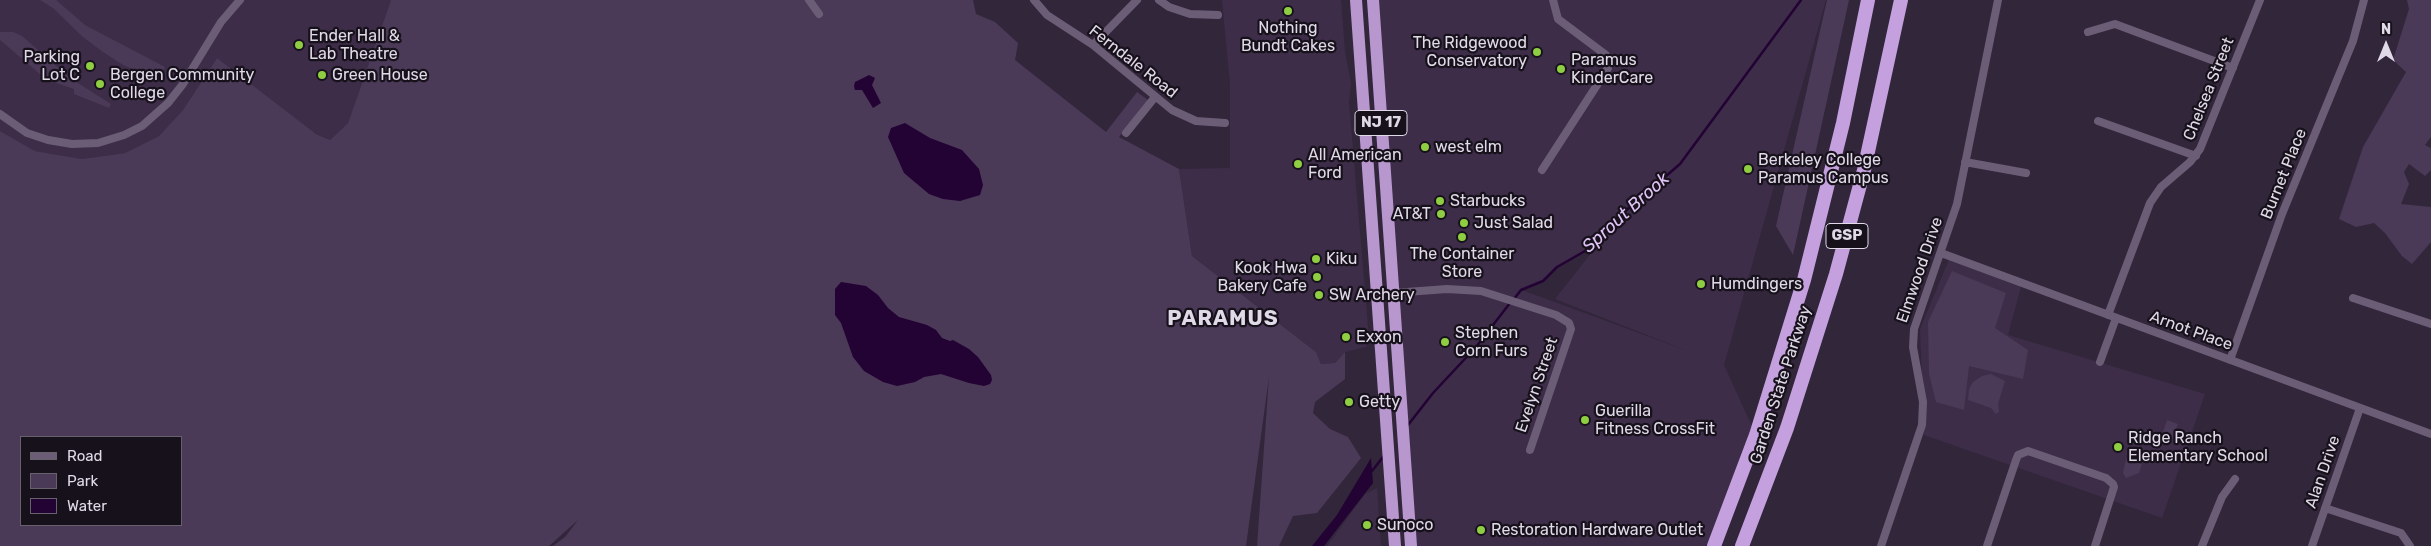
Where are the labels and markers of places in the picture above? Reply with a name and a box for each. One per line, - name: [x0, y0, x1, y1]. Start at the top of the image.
- marker: Nothing Bundt Cakes: [1282, 5, 1294, 17]
- place label: Nothing Bundt Cakes: [1241, 18, 1335, 56]
- place label: Ender Hall & Lab Theatre: [309, 26, 400, 64]
- place label: The Ridgewood Conservatory: [1413, 33, 1527, 71]
- marker: Ender Hall & Lab Theatre: [293, 39, 305, 51]
- marker: The Ridgewood Conservatory: [1531, 46, 1543, 58]
- place label: Parking Lot C: [24, 47, 80, 85]
- place label: Paramus KinderCare: [1571, 50, 1653, 88]
- marker: Parking Lot C: [84, 60, 96, 72]
- marker: Paramus KinderCare: [1555, 63, 1567, 75]
- place label: Bergen Community College: [110, 65, 254, 103]
- place label: Green House: [332, 65, 428, 85]
- marker: Green House: [316, 69, 328, 81]
- marker: Bergen Community College: [94, 78, 106, 90]
- place label: west elm: [1435, 137, 1502, 157]
- marker: west elm: [1419, 141, 1431, 153]
- place label: All American Ford: [1308, 145, 1402, 183]
- place label: Berkeley College Paramus Campus: [1758, 150, 1889, 188]
- marker: All American Ford: [1292, 158, 1304, 170]
- marker: Berkeley College Paramus Campus: [1742, 163, 1754, 175]
- place label: Starbucks: [1450, 191, 1525, 211]
- marker: Starbucks: [1434, 195, 1446, 207]
- place label: AT&T: [1393, 204, 1431, 224]
- marker: AT&T: [1435, 208, 1447, 220]
- place label: Just Salad: [1474, 213, 1553, 233]
- marker: Just Salad: [1458, 217, 1470, 229]
- marker: The Container Store: [1456, 231, 1468, 243]
- place label: The Container Store: [1410, 244, 1514, 282]
- place label: Kiku: [1326, 249, 1357, 269]
- marker: Kiku: [1310, 253, 1322, 265]
- place label: Kook Hwa Bakery Cafe: [1217, 258, 1307, 296]
- marker: Kook Hwa Bakery Cafe: [1311, 271, 1323, 283]
- place label: Humdingers: [1711, 274, 1802, 294]
- marker: Humdingers: [1695, 278, 1707, 290]
- place label: SW Archery: [1329, 285, 1415, 305]
- marker: SW Archery: [1313, 289, 1325, 301]
- place label: Stephen Corn Furs: [1455, 323, 1528, 361]
- place label: Exxon: [1356, 327, 1402, 347]
- marker: Exxon: [1340, 331, 1352, 343]
- marker: Stephen Corn Furs: [1439, 336, 1451, 348]
- place label: Getty: [1359, 392, 1400, 412]
- marker: Getty: [1343, 396, 1355, 408]
- place label: Guerilla Fitness CrossFit: [1595, 401, 1715, 439]
- marker: Guerilla Fitness CrossFit: [1579, 414, 1591, 426]
- place label: Ridge Ranch Elementary School: [2128, 428, 2268, 466]
- marker: Ridge Ranch Elementary School: [2112, 441, 2124, 453]
- place label: Sunoco: [1377, 515, 1433, 535]
- marker: Sunoco: [1361, 519, 1373, 531]
- place label: Restoration Hardware Outlet: [1491, 520, 1703, 540]
- marker: Restoration Hardware Outlet: [1475, 524, 1487, 536]

